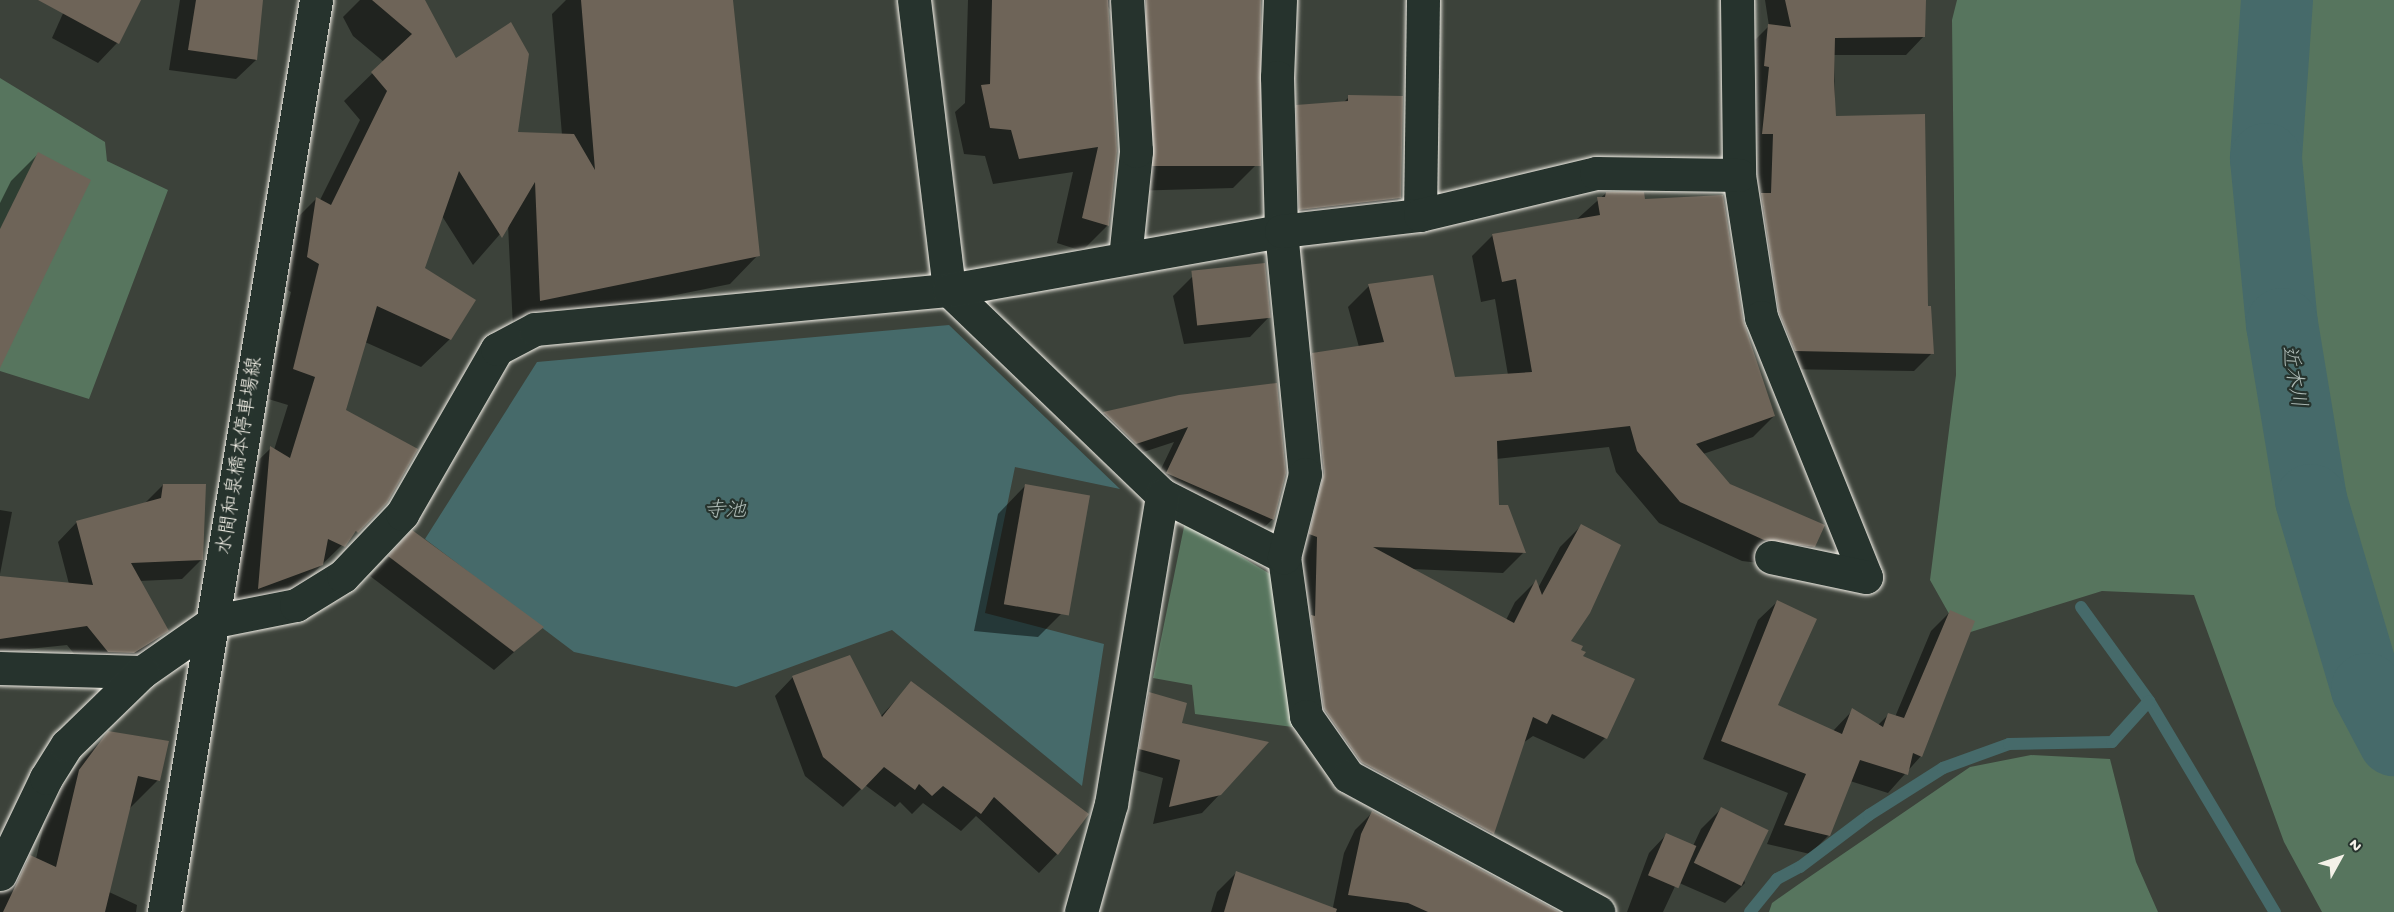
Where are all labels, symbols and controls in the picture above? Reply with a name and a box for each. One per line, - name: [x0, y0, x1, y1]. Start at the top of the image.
- water label: 近木川: [2273, 344, 2309, 410]
- street label: 水間和泉橋本停車場線: [214, 355, 268, 557]
- water label: 寺池: [704, 500, 746, 526]
- north arrow: [2310, 828, 2370, 888]
- text: N: [2344, 836, 2365, 856]

